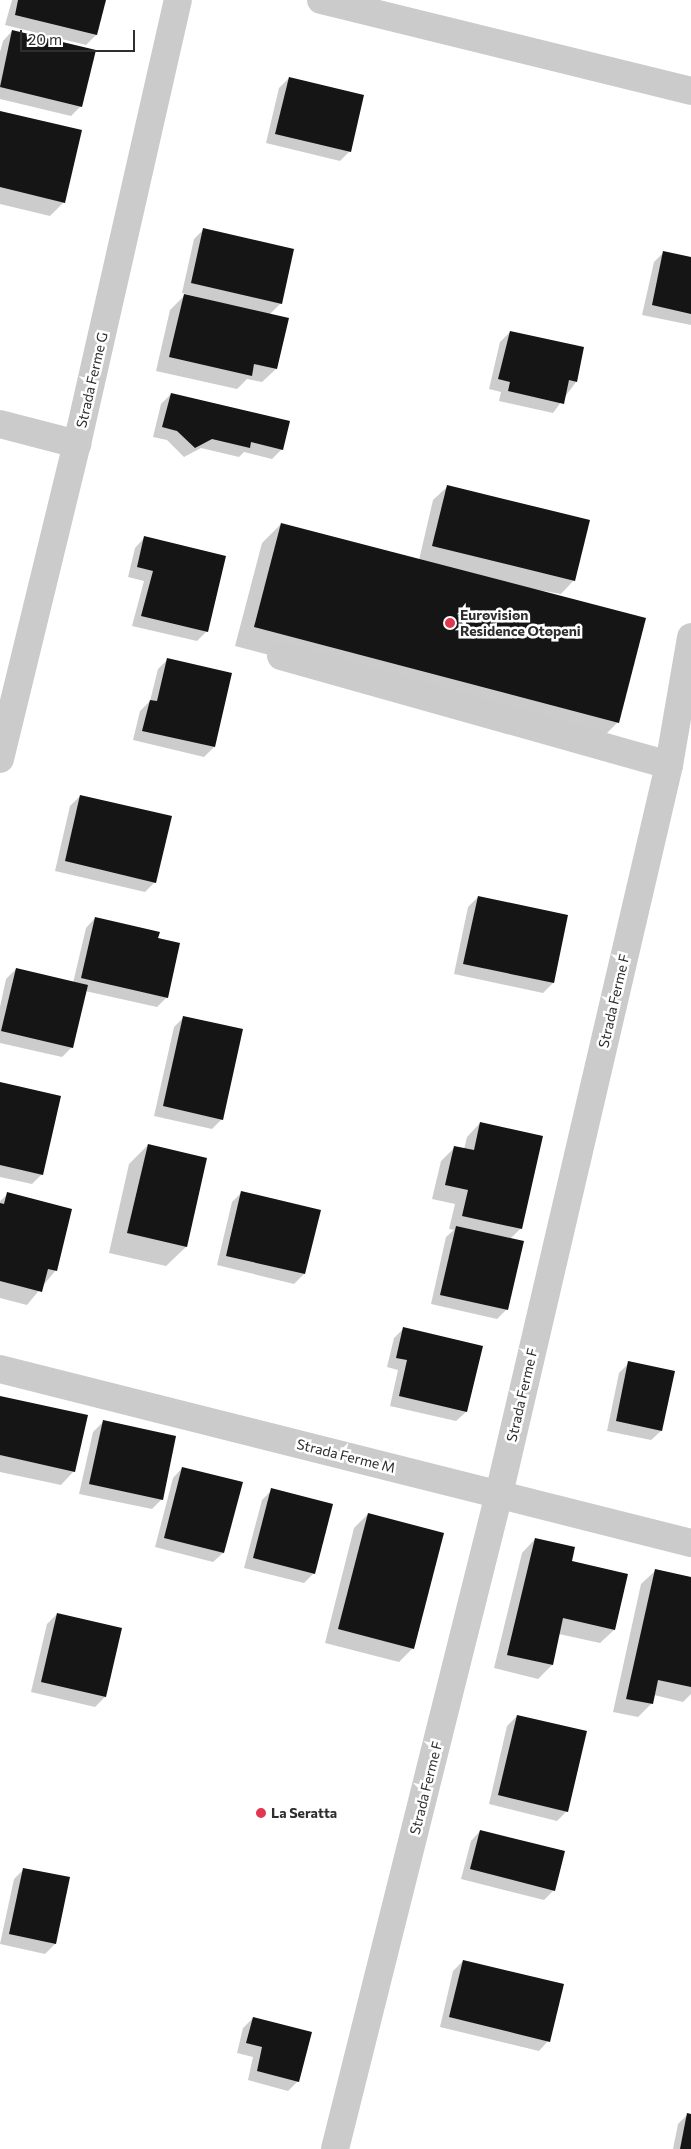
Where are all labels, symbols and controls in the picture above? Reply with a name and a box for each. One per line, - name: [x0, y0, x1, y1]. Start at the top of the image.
- scale bar: [22, 20, 138, 52]
- text: 20 m: [28, 30, 62, 48]
- street label: Strada Ferme G: [73, 330, 111, 430]
- place label: Eurovision Residence Otopeni: [460, 607, 581, 640]
- marker: Eurovision Residence Otopeni: [444, 617, 456, 629]
- street label: Strada Ferme F: [595, 952, 633, 1050]
- street label: Strada Ferme F: [503, 1346, 541, 1444]
- street label: Strada Ferme M: [295, 1436, 397, 1476]
- street label: Strada Ferme F: [406, 1740, 446, 1836]
- place label: La Seratta: [271, 1805, 337, 1821]
- marker: La Seratta: [255, 1807, 267, 1819]

